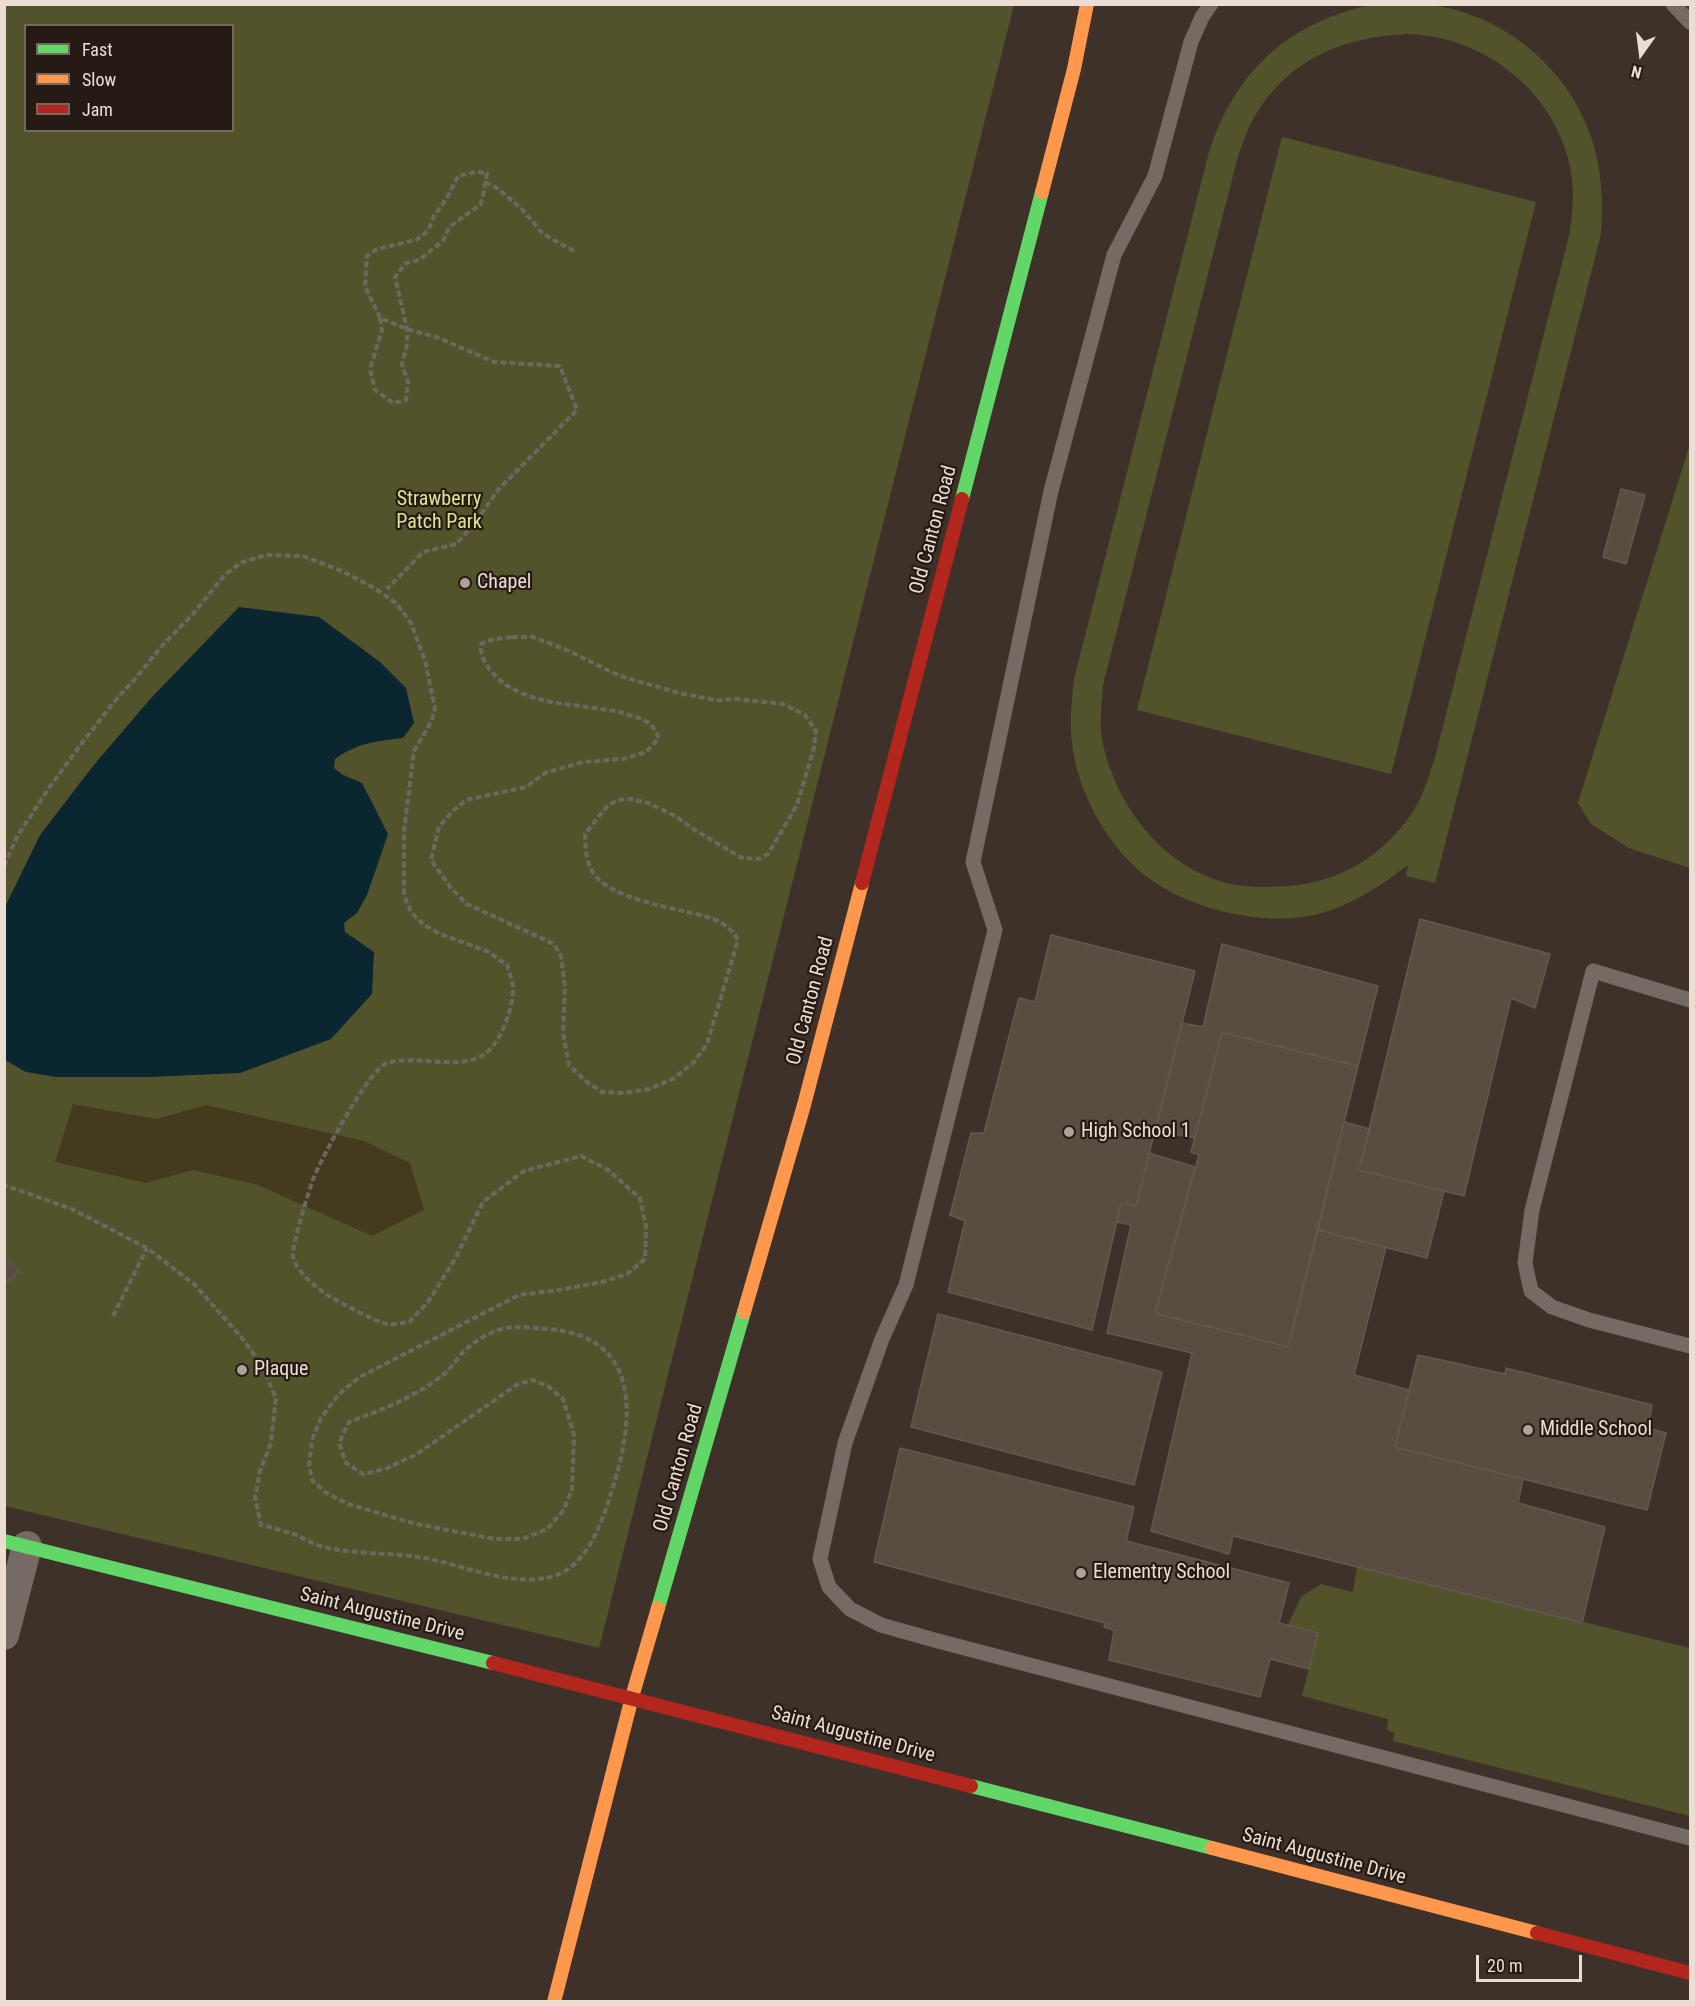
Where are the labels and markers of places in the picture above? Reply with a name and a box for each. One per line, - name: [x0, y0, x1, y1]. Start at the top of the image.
- place label: Chapel: [477, 571, 531, 595]
- marker: Chapel: [458, 576, 472, 590]
- place label: High School 1: [1081, 1120, 1191, 1144]
- marker: High School 1: [1062, 1125, 1076, 1139]
- place label: Plaque: [254, 1358, 308, 1382]
- marker: Plaque: [235, 1363, 249, 1377]
- place label: Middle School: [1540, 1418, 1652, 1442]
- marker: Middle School: [1521, 1423, 1535, 1437]
- place label: Elementry School: [1093, 1561, 1230, 1585]
- marker: Elementry School: [1074, 1566, 1088, 1580]

